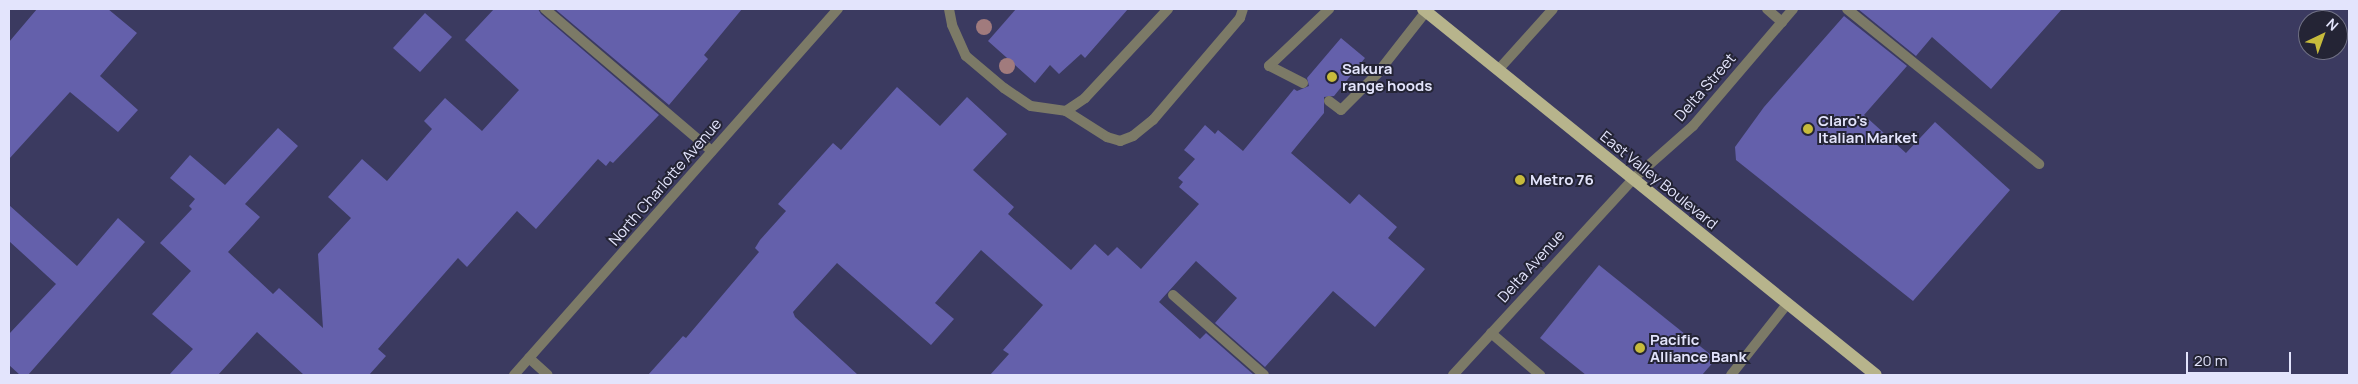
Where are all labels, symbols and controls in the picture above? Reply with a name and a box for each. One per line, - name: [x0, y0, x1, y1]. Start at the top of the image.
- north arrow: [2298, 10, 2348, 60]
- text: N: [2323, 14, 2343, 35]
- street label: Delta Street: [1671, 49, 1739, 125]
- place label: Sakura range hoods: [1342, 59, 1432, 94]
- marker: Sakura range hoods: [1326, 71, 1338, 83]
- place label: Claro's Italian Market: [1818, 111, 1918, 146]
- street label: North Charlotte Avenue: [605, 115, 725, 249]
- marker: Claro's Italian Market: [1802, 123, 1814, 135]
- street label: East Valley Boulevard: [1597, 127, 1721, 233]
- place label: Metro 76: [1530, 171, 1594, 189]
- marker: Metro 76: [1514, 174, 1526, 186]
- street label: Delta Avenue: [1494, 226, 1568, 306]
- place label: Pacific Alliance Bank: [1650, 330, 1747, 365]
- marker: Pacific Alliance Bank: [1634, 342, 1646, 354]
- scale bar: [2188, 342, 2293, 374]
- text: 20 m: [2194, 350, 2227, 371]

